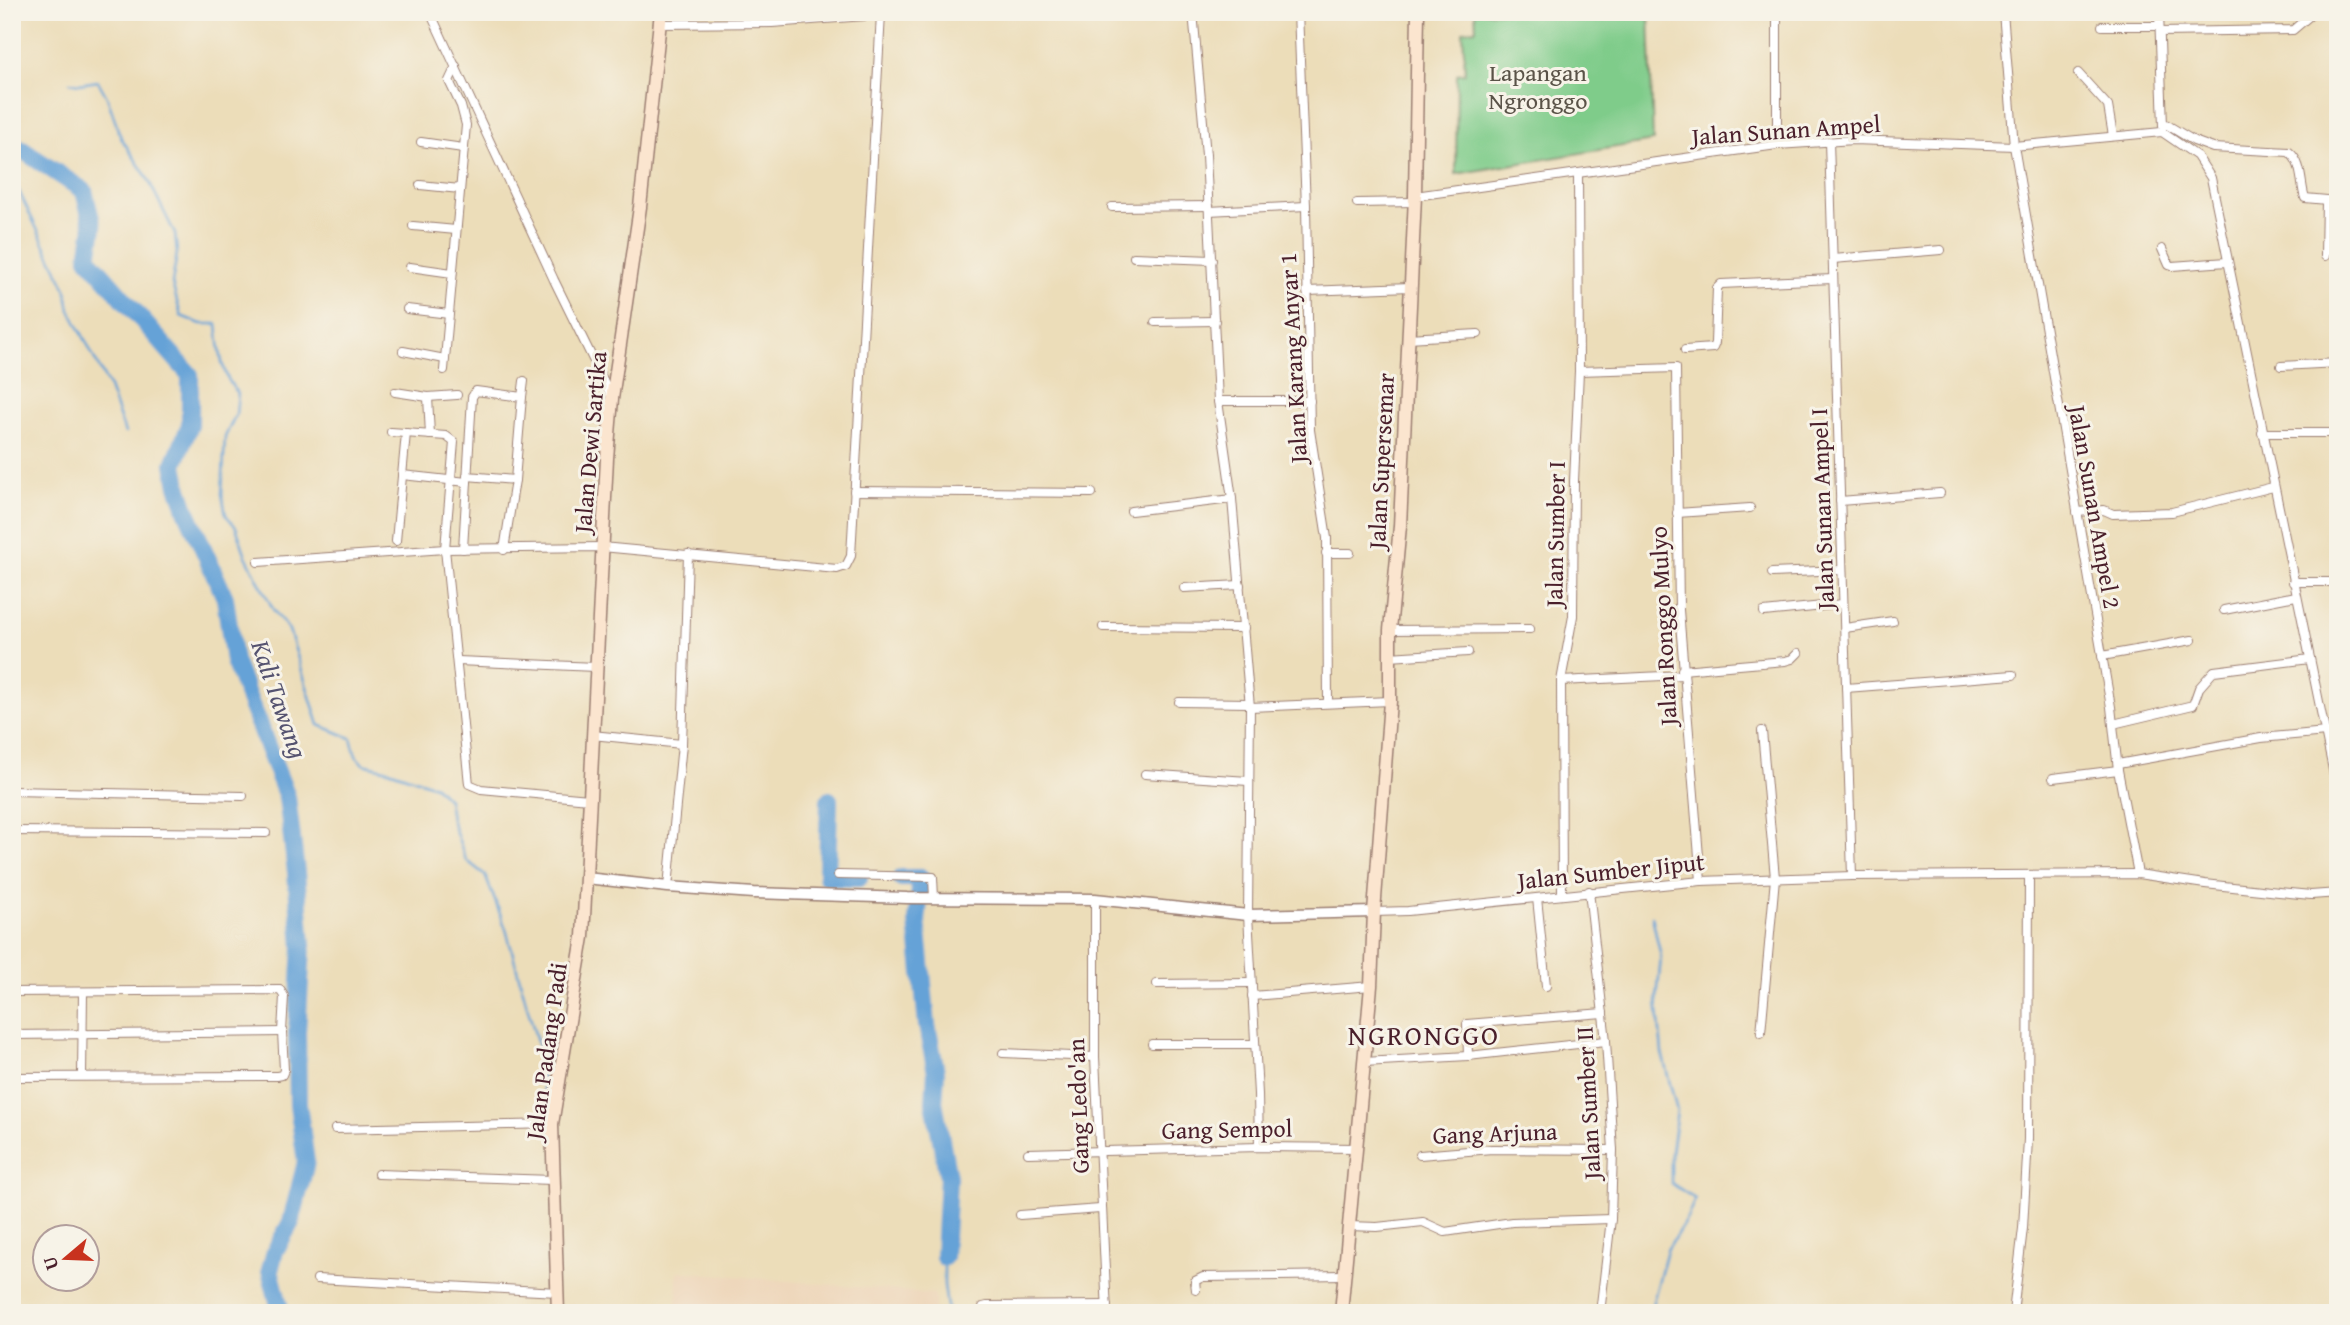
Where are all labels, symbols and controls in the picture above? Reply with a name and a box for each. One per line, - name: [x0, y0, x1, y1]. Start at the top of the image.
- park label: Lapangan Ngronggo: [1488, 55, 1588, 118]
- street label: Jalan Sunan Ampel: [1687, 106, 1882, 154]
- street label: Jalan Karang Anyar 1: [1270, 252, 1316, 467]
- street label: Jalan Dewi Sartika: [564, 349, 615, 537]
- street label: Jalan Supersemar: [1359, 372, 1403, 553]
- street label: Jalan Sunan Ampel 2: [2059, 400, 2130, 611]
- street label: Jalan Sunan Ampel I: [1801, 408, 1843, 613]
- street label: Jalan Sumber I: [1536, 461, 1574, 610]
- street label: Jalan Ronggo Mulyo: [1640, 525, 1686, 730]
- water label: Kali Tawang: [241, 634, 318, 764]
- street label: Jalan Sumber Jiput: [1513, 844, 1707, 899]
- street label: Jalan Padang Padi: [516, 960, 576, 1145]
- district label: NGRONGGO: [1348, 1014, 1500, 1055]
- street label: Jalan Sumber II: [1567, 1025, 1610, 1184]
- street label: Gang Ledo'an: [1058, 1037, 1098, 1174]
- street label: Gang Sempol: [1161, 1110, 1293, 1148]
- street label: Gang Arjuna: [1432, 1113, 1559, 1153]
- north arrow: [32, 1224, 102, 1294]
- text: U: [35, 1253, 65, 1274]

